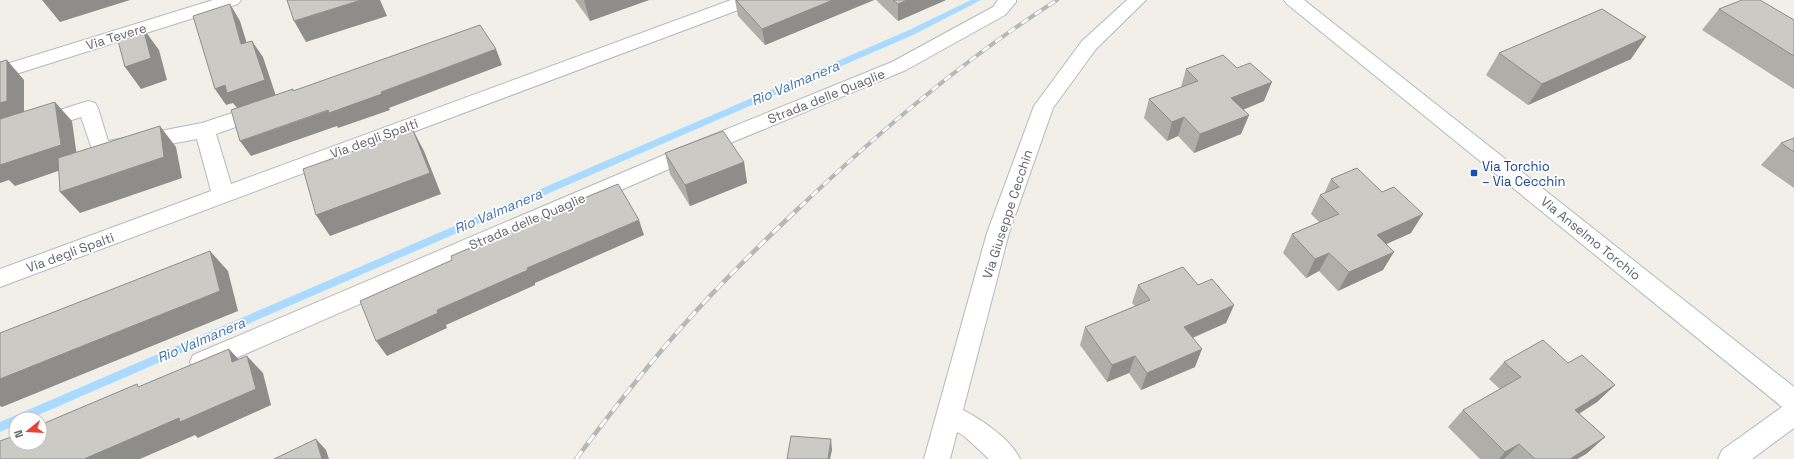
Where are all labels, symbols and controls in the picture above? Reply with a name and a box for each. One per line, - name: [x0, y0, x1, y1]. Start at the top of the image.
- street label: Via Tevere: [84, 19, 148, 54]
- water label: Rio Valmanera: [748, 56, 843, 110]
- street label: Strada delle Quaglie: [765, 65, 887, 128]
- street label: Via degli Spalti: [328, 115, 420, 162]
- street label: Via Giuseppe Cecchin: [979, 147, 1036, 281]
- place label: Via Torchio – Via Cecchin: [1482, 158, 1565, 190]
- marker: Via Torchio – Via Cecchin: [1469, 168, 1479, 178]
- water label: Rio Valmanera: [451, 184, 546, 238]
- street label: Strada delle Quaglie: [466, 189, 588, 254]
- street label: Via Anselmo Torchio: [1537, 193, 1644, 284]
- street label: Via degli Spalti: [24, 229, 116, 276]
- water label: Rio Valmanera: [154, 313, 249, 367]
- north arrow: [8, 411, 48, 451]
- text: N: [11, 428, 26, 440]

